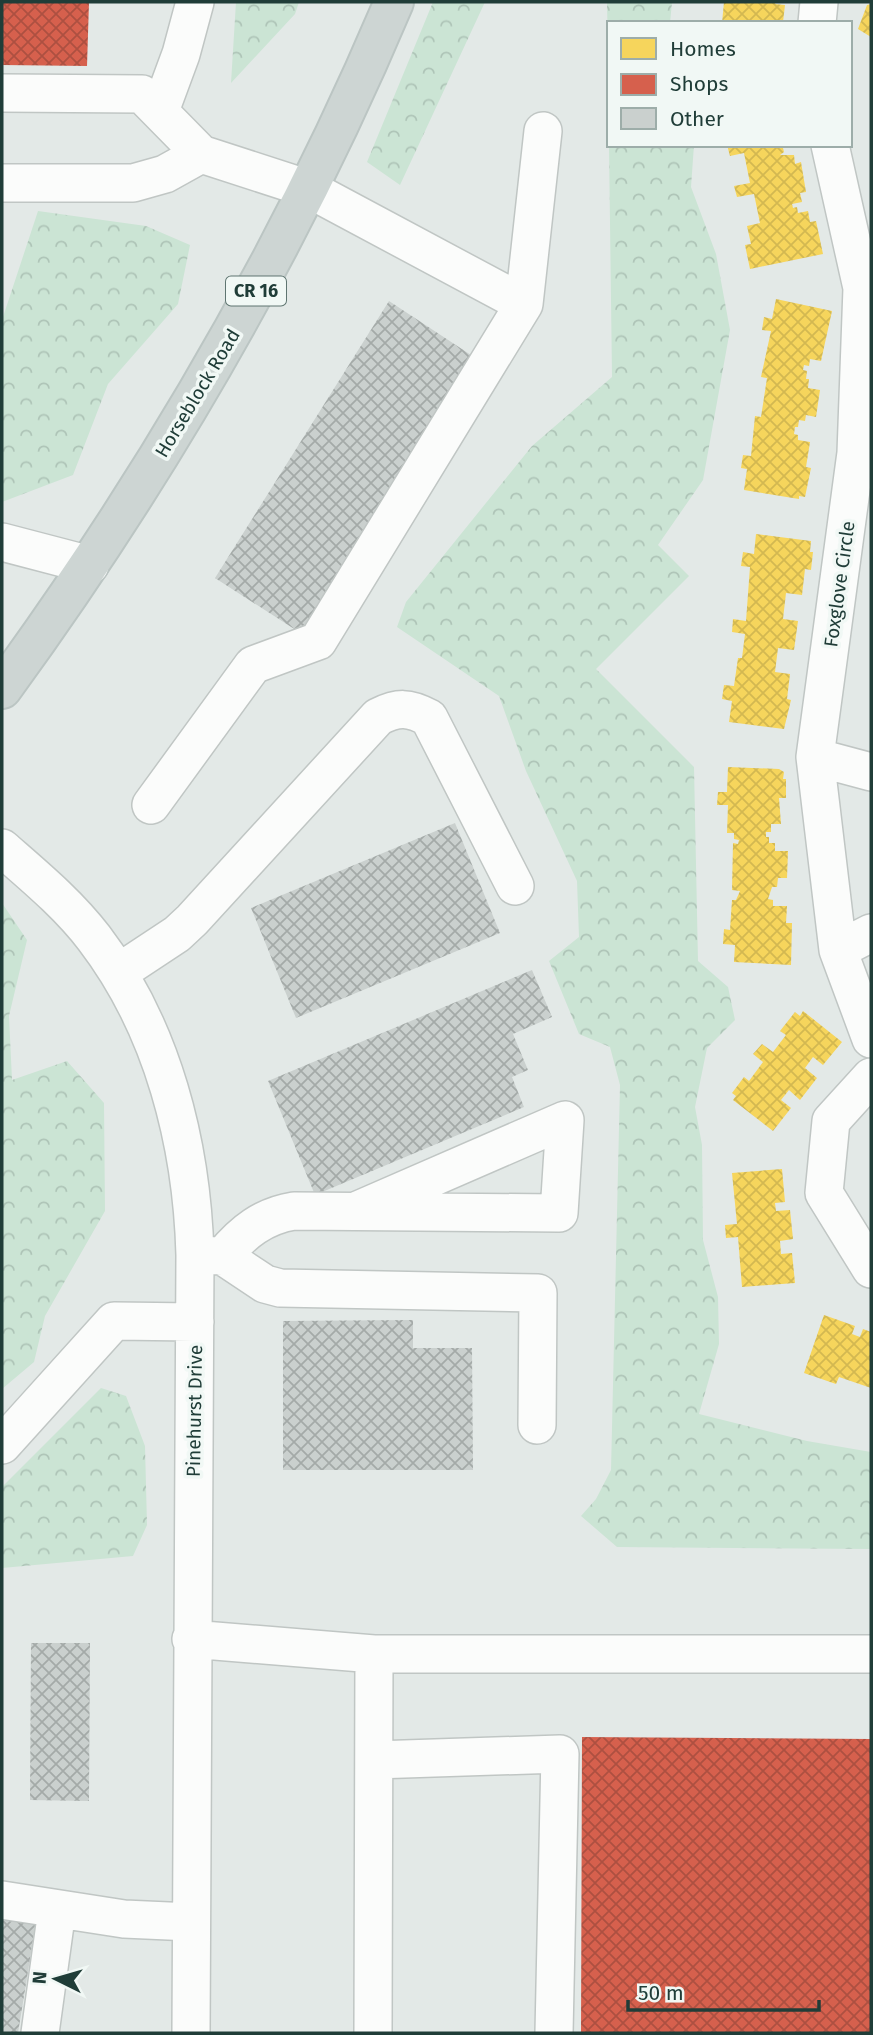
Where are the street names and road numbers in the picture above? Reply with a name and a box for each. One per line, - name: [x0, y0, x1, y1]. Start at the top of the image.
- road number: CR 16: [226, 276, 286, 306]
- street label: Horseblock Road: [150, 325, 245, 462]
- street label: Foxglove Circle: [819, 519, 860, 649]
- street label: Pinehurst Drive: [182, 1345, 207, 1477]

